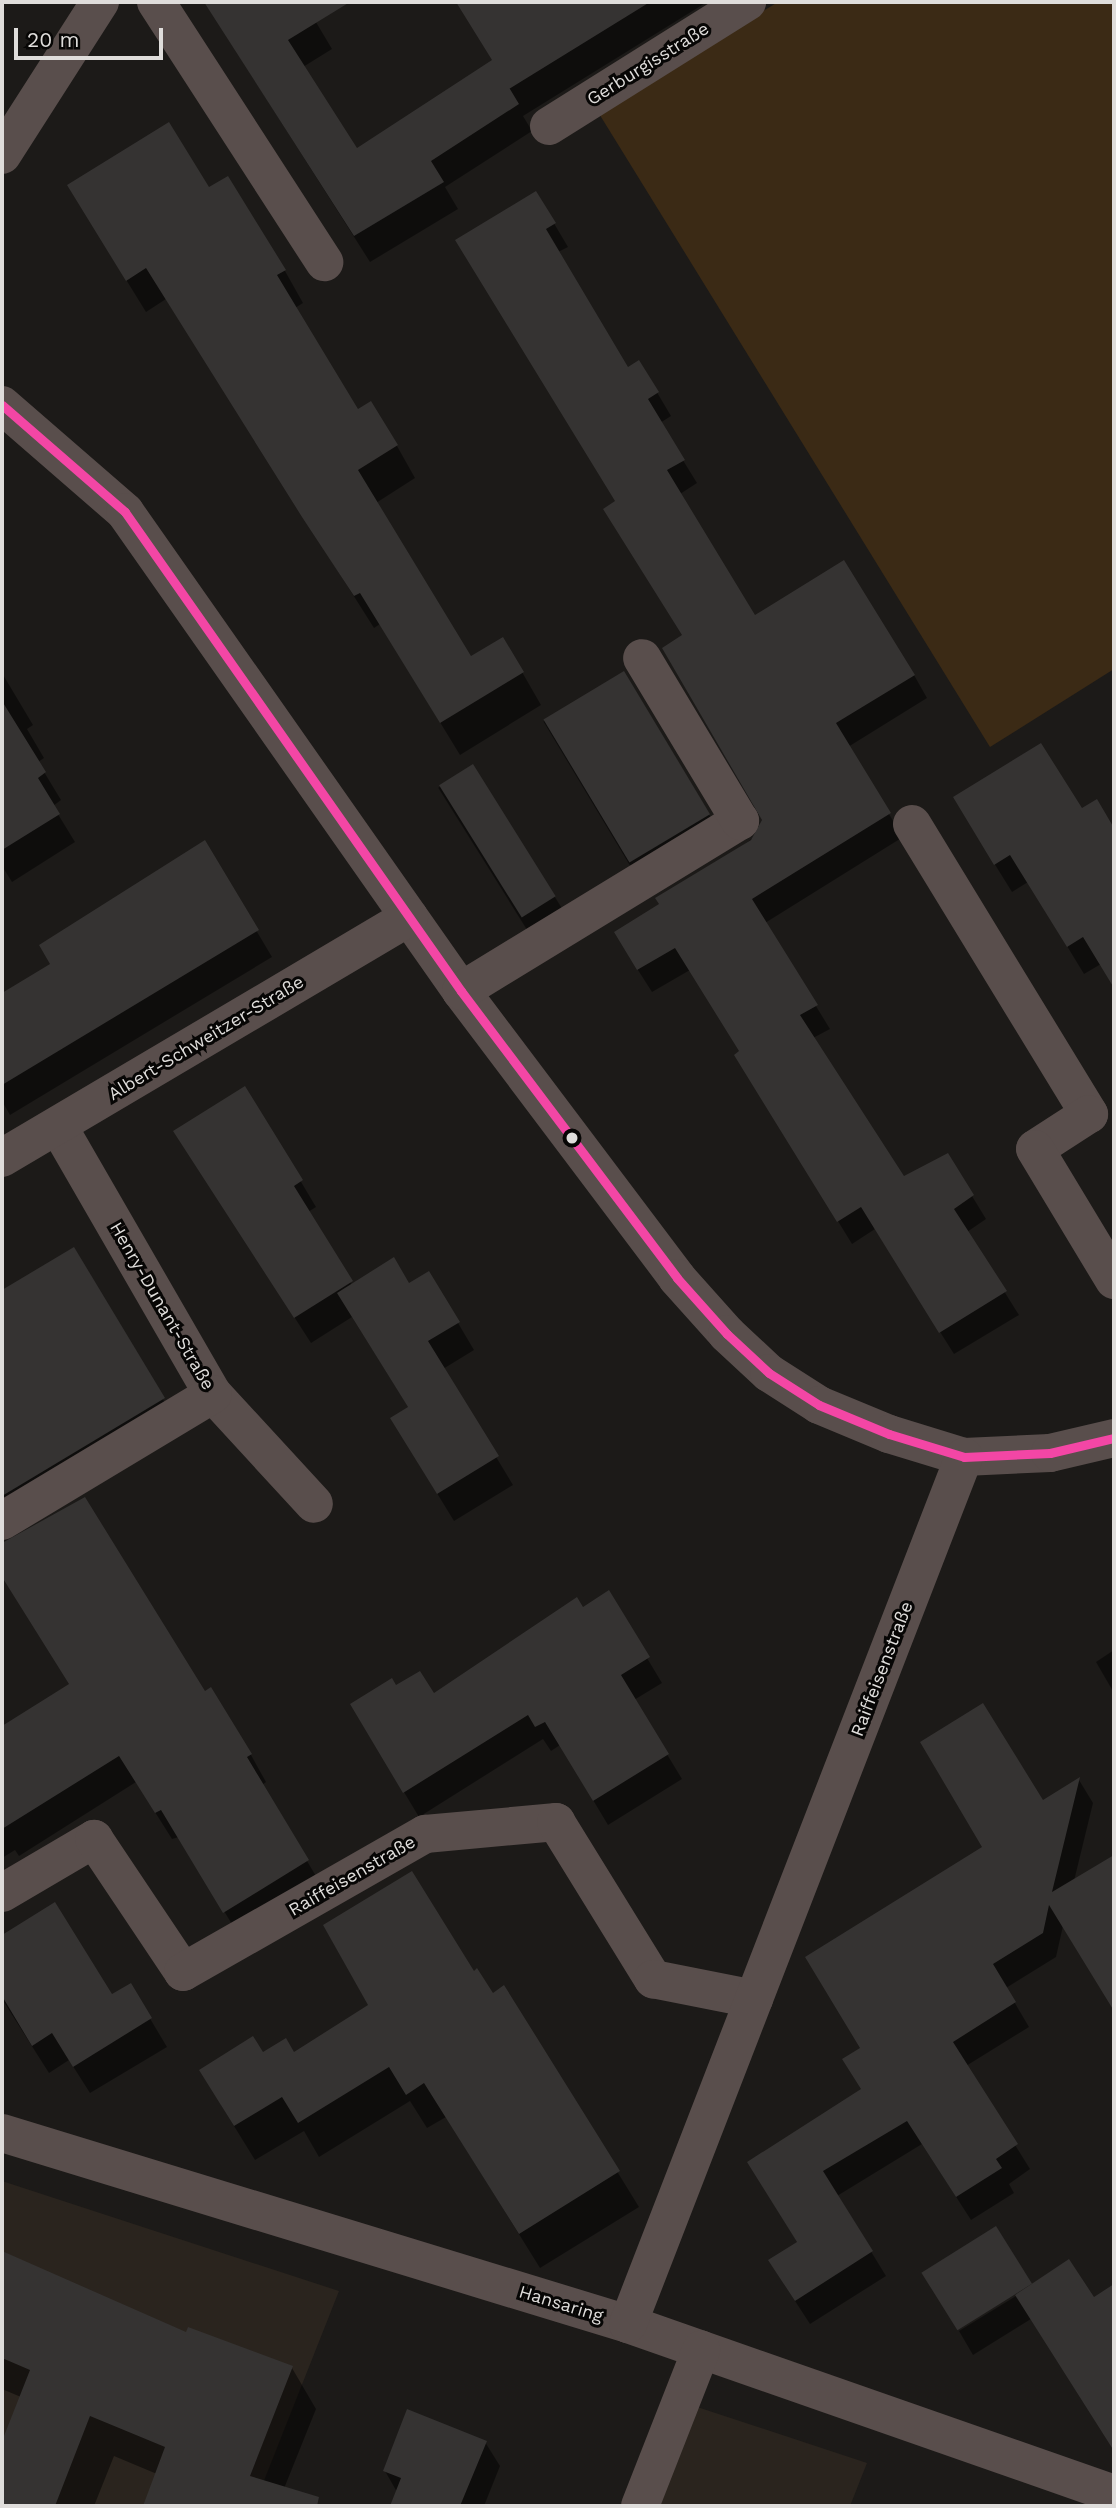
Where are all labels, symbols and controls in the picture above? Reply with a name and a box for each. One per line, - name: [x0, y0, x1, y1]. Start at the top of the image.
- scale bar: [18, 14, 166, 58]
- street label: Gerburgisstraße: [583, 18, 713, 110]
- text: 20 m: [27, 27, 79, 52]
- street label: Albert-Schweitzer-Straße: [104, 971, 308, 1105]
- unlabelled marker: [565, 1131, 579, 1145]
- street label: Henry-Dunant-Straße: [105, 1218, 219, 1394]
- street label: Raiffeisenstraße: [846, 1598, 918, 1740]
- street label: Raiffeisenstraße: [285, 1831, 419, 1921]
- street label: Hansaring: [516, 2281, 606, 2327]

